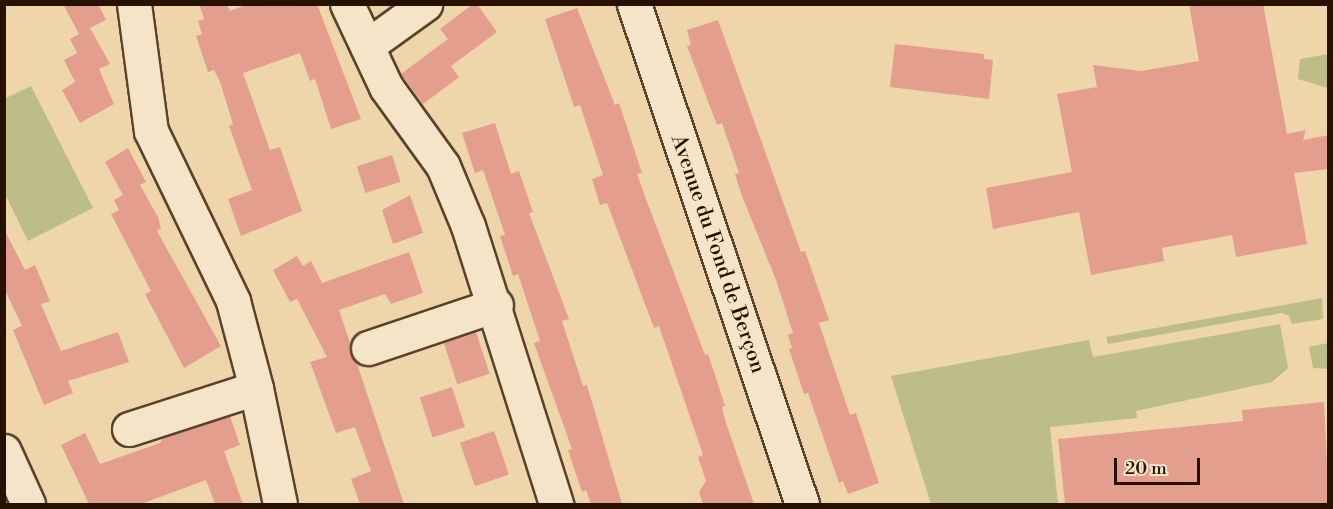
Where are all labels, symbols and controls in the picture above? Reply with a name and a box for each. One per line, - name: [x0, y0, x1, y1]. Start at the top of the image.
- street label: Avenue du Fond de Berçon: [665, 131, 771, 377]
- scale bar: [1117, 446, 1202, 484]
- text: 20 m: [1125, 457, 1167, 480]

